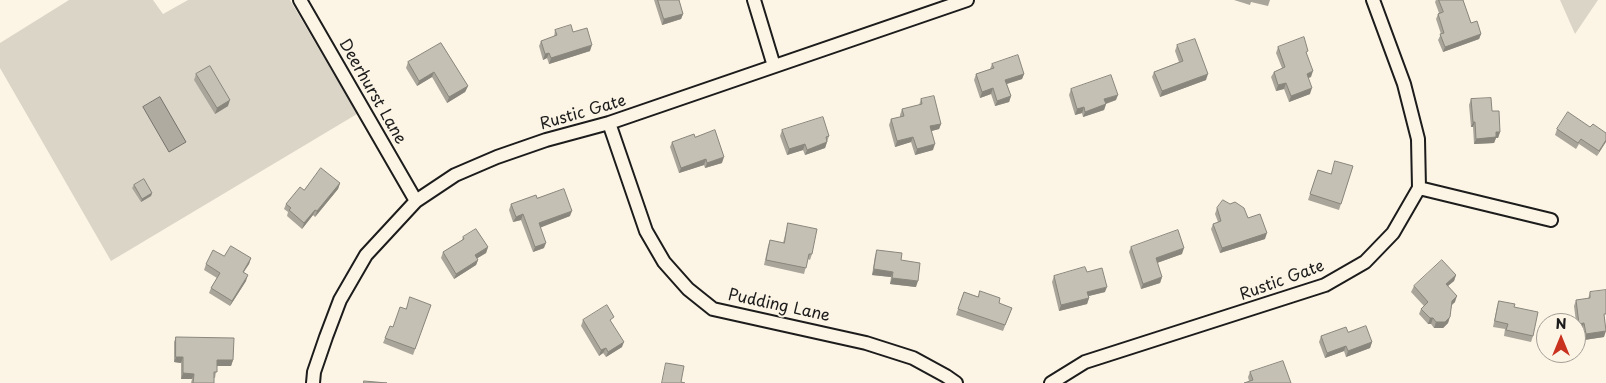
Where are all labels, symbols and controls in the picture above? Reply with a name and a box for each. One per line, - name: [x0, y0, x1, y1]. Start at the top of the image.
- street label: Deerhurst Lane: [334, 36, 410, 148]
- street label: Rustic Gate: [538, 92, 628, 134]
- street label: Rustic Gate: [1237, 257, 1327, 305]
- street label: Pudding Lane: [726, 286, 832, 326]
- north arrow: [1536, 313, 1586, 363]
- text: N: [1555, 313, 1567, 334]

